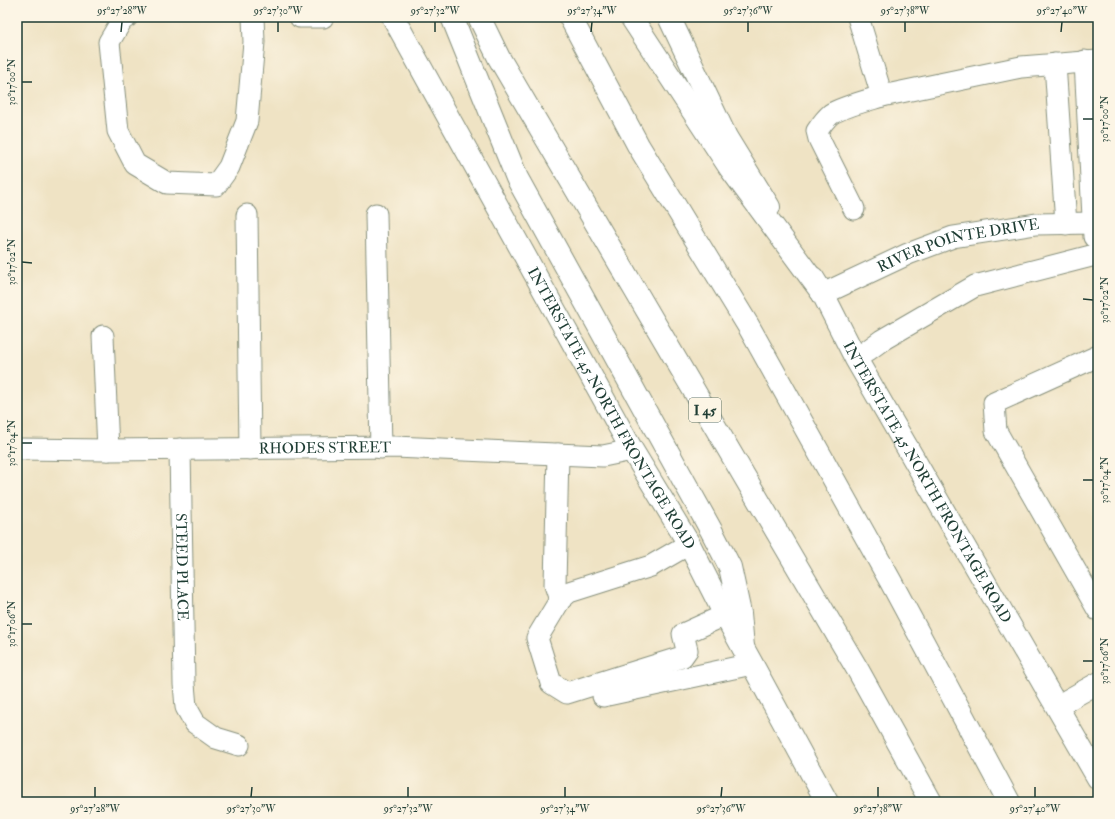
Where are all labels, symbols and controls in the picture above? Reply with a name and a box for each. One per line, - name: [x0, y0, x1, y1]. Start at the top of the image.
- text: 95°27'28"W: [96, 5, 148, 17]
- text: 95°27'30"W: [253, 5, 303, 17]
- text: 95°27'32"W: [410, 5, 460, 17]
- text: 95°27'34"W: [567, 5, 617, 17]
- text: 95°27'36"W: [723, 5, 773, 17]
- text: 95°27'38"W: [880, 5, 930, 17]
- text: 95°27'40"W: [1036, 5, 1088, 17]
- text: 30°17'00"N: [6, 59, 18, 105]
- text: 30°17'00"N: [1099, 96, 1111, 142]
- street label: RIVER POINTE DRIVE: [874, 214, 1041, 277]
- text: 30°17'02"N: [6, 239, 18, 285]
- street label: INTERSTATE 45 NORTH FRONTAGE ROAD: [523, 264, 699, 553]
- text: 30°17'02"N: [1099, 277, 1111, 323]
- street label: INTERSTATE 45 NORTH FRONTAGE ROAD: [839, 338, 1016, 626]
- road number: I 45: [689, 398, 721, 422]
- text: 30°17'04"N: [6, 419, 18, 467]
- street label: RHODES STREET: [259, 438, 391, 458]
- text: 30°17'04"N: [1099, 456, 1111, 504]
- street label: STEED PLACE: [172, 513, 192, 621]
- text: 30°17'06"N: [6, 601, 18, 647]
- text: 30°17'06"N: [1099, 638, 1111, 684]
- text: 95°27'28"W: [69, 803, 121, 815]
- text: 95°27'30"W: [226, 803, 276, 815]
- text: 95°27'32"W: [383, 803, 433, 815]
- text: 95°27'34"W: [540, 803, 590, 815]
- text: 95°27'36"W: [696, 803, 746, 815]
- text: 95°27'38"W: [853, 803, 903, 815]
- text: 95°27'40"W: [1009, 803, 1061, 815]

